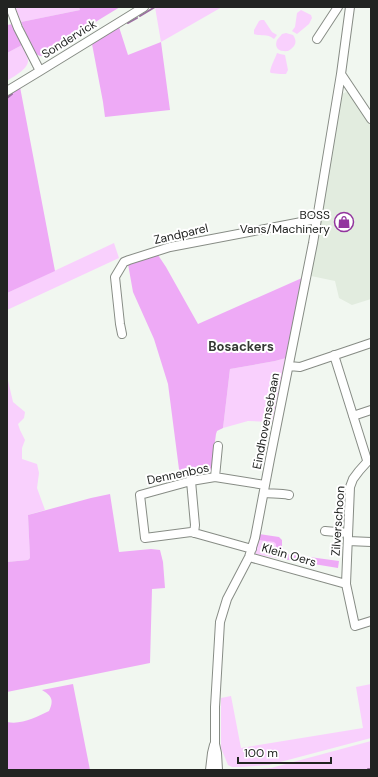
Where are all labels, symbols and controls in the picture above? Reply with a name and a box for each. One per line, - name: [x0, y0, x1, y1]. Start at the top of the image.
- street label: Sondervick: [39, 16, 99, 62]
- place label: BOSS Vans/Machinery: [240, 207, 330, 237]
- shop icon: BOSS Vans/Machinery: [333, 211, 355, 233]
- street label: Zandparel: [152, 220, 210, 248]
- district label: Bosackers: [208, 338, 274, 355]
- street label: Eindhovensebaan: [249, 371, 283, 471]
- street label: Dennenbos: [145, 460, 211, 488]
- street label: Zilverschoon: [328, 485, 348, 557]
- street label: Klein Oers: [260, 540, 318, 570]
- scale bar: [238, 739, 331, 765]
- text: 100 m: [244, 745, 278, 761]

